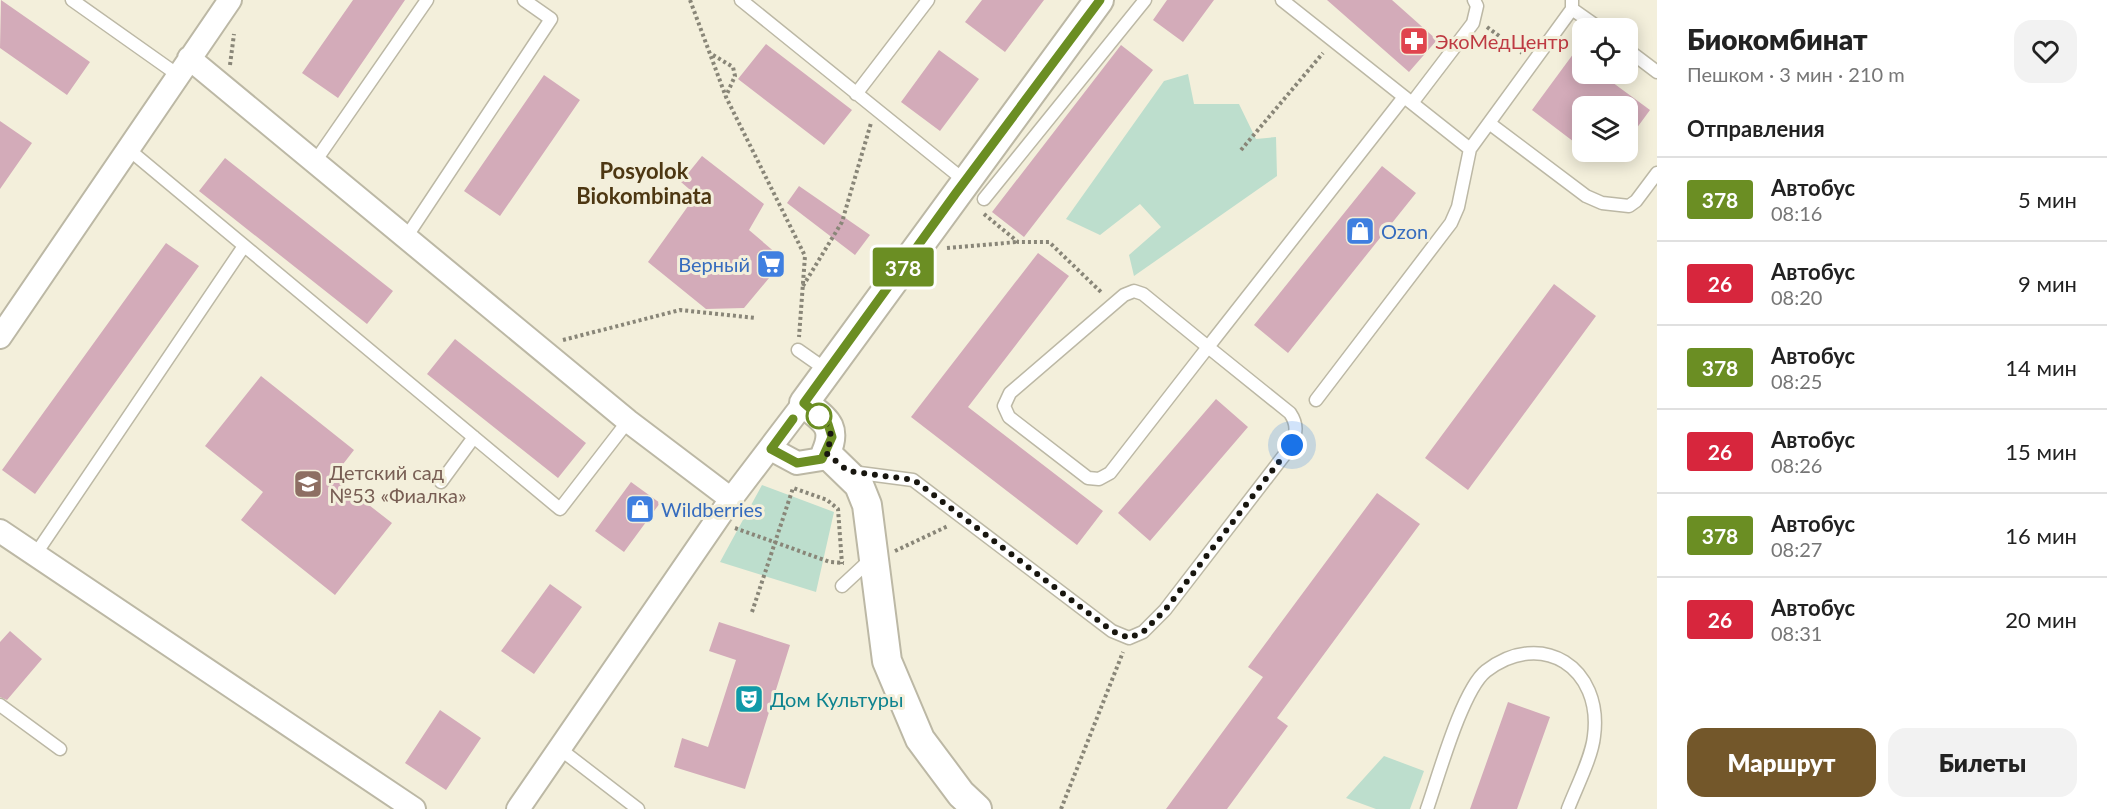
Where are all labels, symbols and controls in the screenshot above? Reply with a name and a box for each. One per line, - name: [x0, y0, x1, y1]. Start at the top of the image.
- map controls: [1572, 18, 1638, 162]
- button: locate: [1572, 18, 1638, 84]
- button: heart: [2014, 20, 2077, 83]
- text: Биокомбинат: [1687, 22, 1868, 56]
- pharmacy icon: ЭкоМедЦентр: [1398, 25, 1430, 57]
- place label: ЭкоМедЦентр: [1435, 29, 1569, 53]
- text: Пешком · 3 мин · 210 m: [1687, 62, 1905, 86]
- button: layers: [1572, 96, 1638, 162]
- text: Отправления: [1687, 115, 1825, 142]
- district label: Posyolok Biokombinata: [576, 157, 712, 209]
- text: Автобус: [1771, 174, 1855, 201]
- text: 5 мин: [2018, 186, 2077, 213]
- text: 378: [1702, 187, 1738, 212]
- text: 08:16: [1771, 201, 1822, 225]
- shop icon: Ozon: [1344, 215, 1376, 247]
- place label: Ozon: [1381, 219, 1428, 243]
- supermarket icon: Верный: [755, 248, 787, 280]
- line badge: 378: [868, 248, 938, 286]
- place label: Верный: [678, 252, 750, 276]
- text: 378: [885, 255, 921, 280]
- text: Автобус: [1771, 258, 1855, 285]
- text: 9 мин: [2018, 270, 2077, 297]
- text: 26: [1708, 271, 1732, 296]
- text: 08:20: [1771, 285, 1822, 309]
- text: Автобус: [1771, 342, 1855, 369]
- text: 14 мин: [2005, 354, 2077, 381]
- text: 378: [1702, 355, 1738, 380]
- text: 08:25: [1771, 369, 1822, 393]
- unlabelled marker: [806, 403, 832, 429]
- text: Автобус: [1771, 426, 1855, 453]
- your location: [1277, 430, 1307, 460]
- text: 15 мин: [2005, 438, 2077, 465]
- text: 26: [1708, 439, 1732, 464]
- text: 08:26: [1771, 453, 1822, 477]
- place label: Детский сад №53 «Фиалка»: [329, 460, 467, 507]
- school or university icon: Детский сад №53 «Фиалка»: [292, 468, 324, 500]
- shop icon: Wildberries: [624, 493, 656, 525]
- place label: Wildberries: [661, 497, 763, 521]
- text: Автобус: [1771, 510, 1855, 537]
- text: 16 мин: [2005, 522, 2077, 549]
- text: 378: [1702, 523, 1738, 548]
- text: 08:27: [1771, 537, 1822, 561]
- text: Автобус: [1771, 594, 1855, 621]
- text: 20 мин: [2005, 606, 2077, 633]
- text: 26: [1708, 607, 1732, 632]
- text: 08:31: [1771, 621, 1822, 645]
- theatre icon: Дом Культуры: [733, 683, 765, 715]
- place label: Дом Культуры: [770, 687, 903, 711]
- button: Маршрут: [1687, 728, 1876, 797]
- button: Билеты: [1888, 728, 2077, 797]

